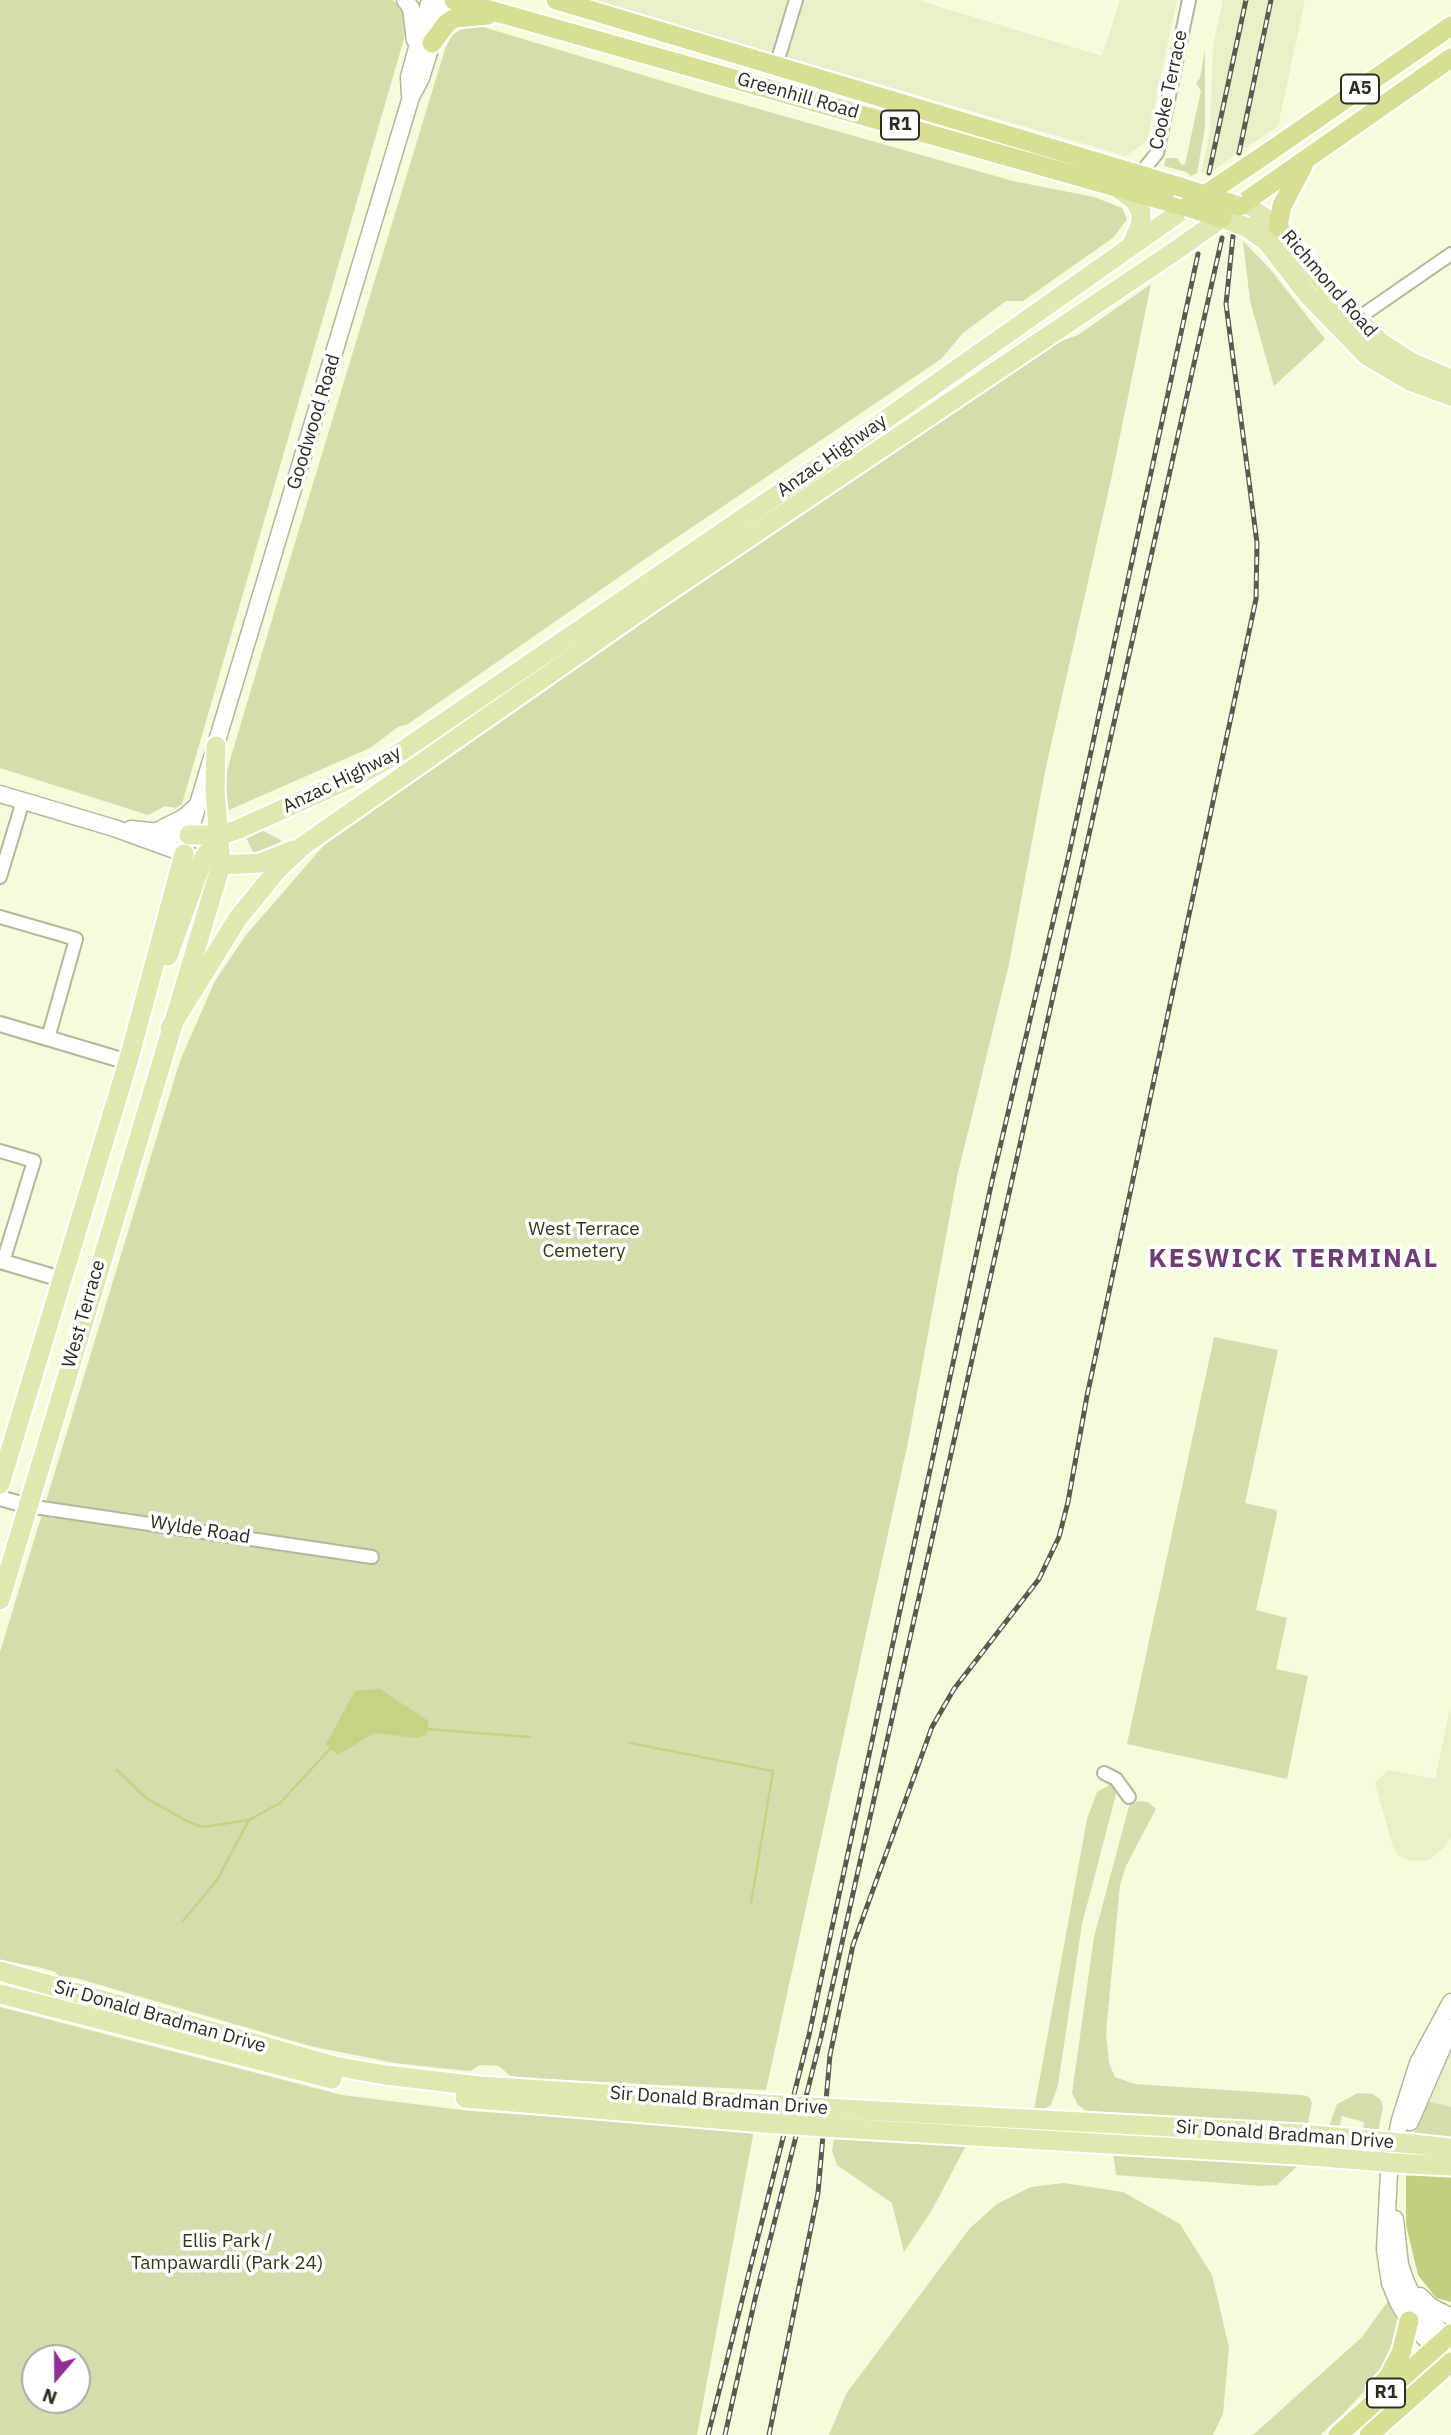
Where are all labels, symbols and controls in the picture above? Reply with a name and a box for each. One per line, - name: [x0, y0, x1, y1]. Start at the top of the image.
- street label: Cooke Terrace: [1145, 28, 1193, 152]
- street label: Greenhill Road: [734, 68, 862, 124]
- road number: A5: [1341, 74, 1379, 104]
- road number: R1: [881, 110, 919, 140]
- street label: Richmond Road: [1276, 226, 1382, 342]
- street label: Goodwood Road: [283, 352, 345, 492]
- street label: Anzac Highway: [773, 410, 891, 502]
- street label: Anzac Highway: [279, 742, 405, 818]
- park label: West Terrace Cemetery: [528, 1219, 640, 1263]
- district label: KESWICK TERMINAL: [1151, 1243, 1437, 1275]
- street label: West Terrace: [58, 1257, 110, 1371]
- street label: Wylde Road: [148, 1511, 252, 1549]
- street label: Sir Donald Bradman Drive: [52, 1976, 268, 2058]
- street label: Sir Donald Bradman Drive: [609, 2082, 829, 2120]
- street label: Sir Donald Bradman Drive: [1175, 2116, 1395, 2154]
- park label: Ellis Park / Tampawardli (Park 24): [131, 2231, 323, 2275]
- north arrow: [21, 2344, 91, 2414]
- road number: R1: [1367, 2378, 1405, 2407]
- text: N: [39, 2383, 60, 2410]

